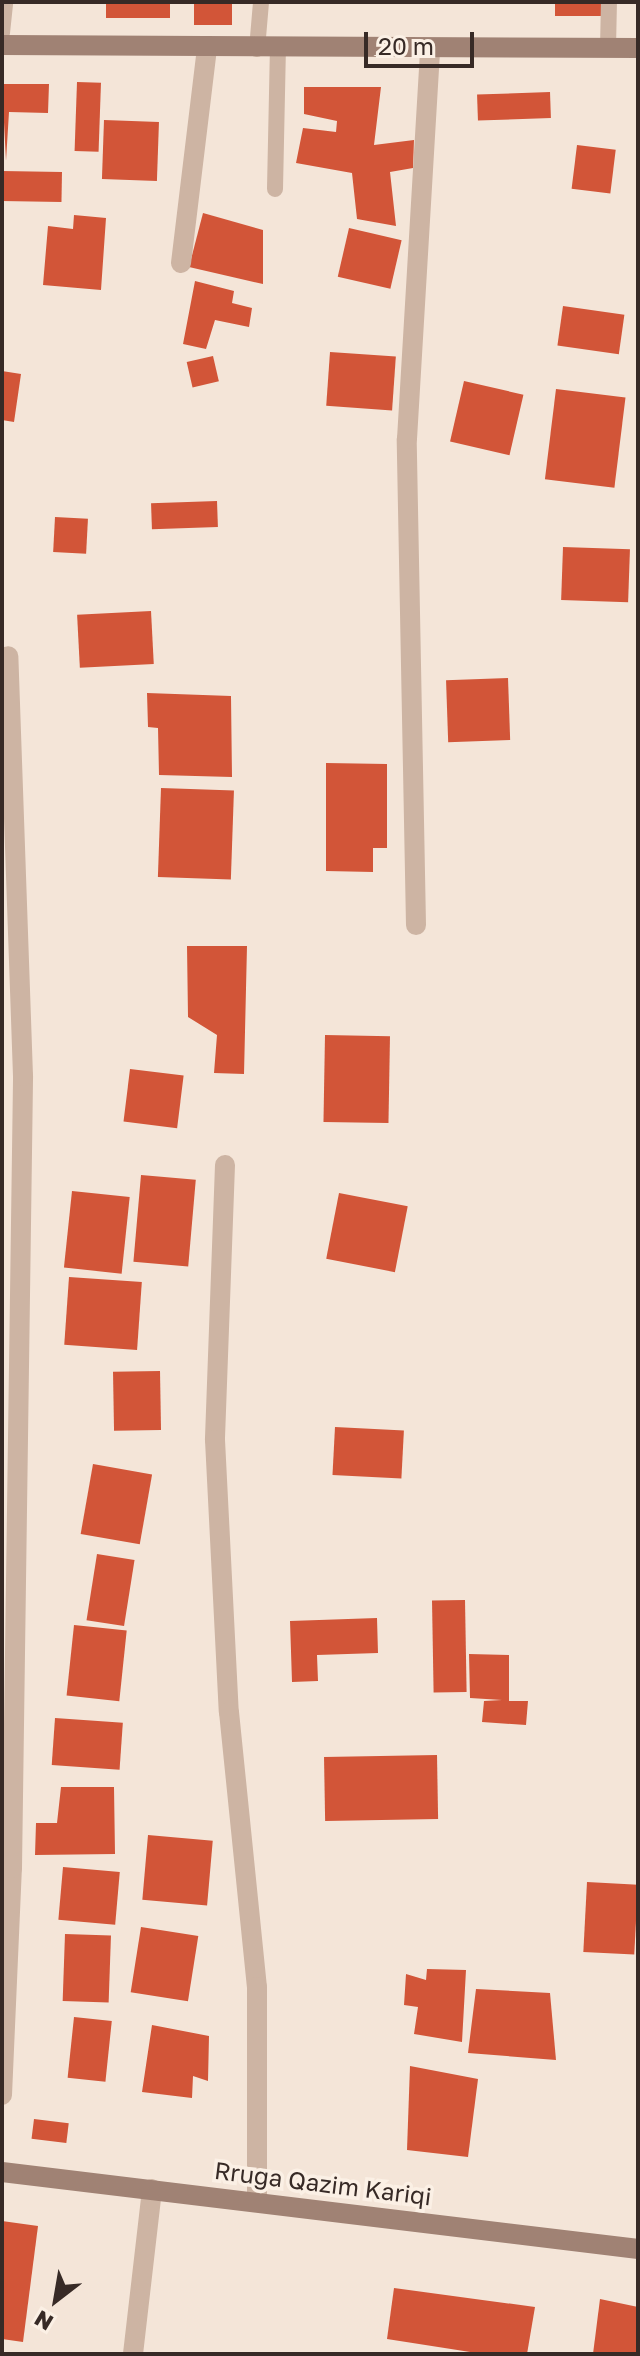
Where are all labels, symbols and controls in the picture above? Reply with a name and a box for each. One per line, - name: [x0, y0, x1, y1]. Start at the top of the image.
- scale bar: [368, 16, 478, 66]
- text: 20 m: [378, 31, 434, 60]
- street label: Rruga Qazim Kariqi: [213, 2155, 433, 2211]
- north arrow: [16, 2260, 96, 2340]
- text: N: [29, 2305, 58, 2337]

